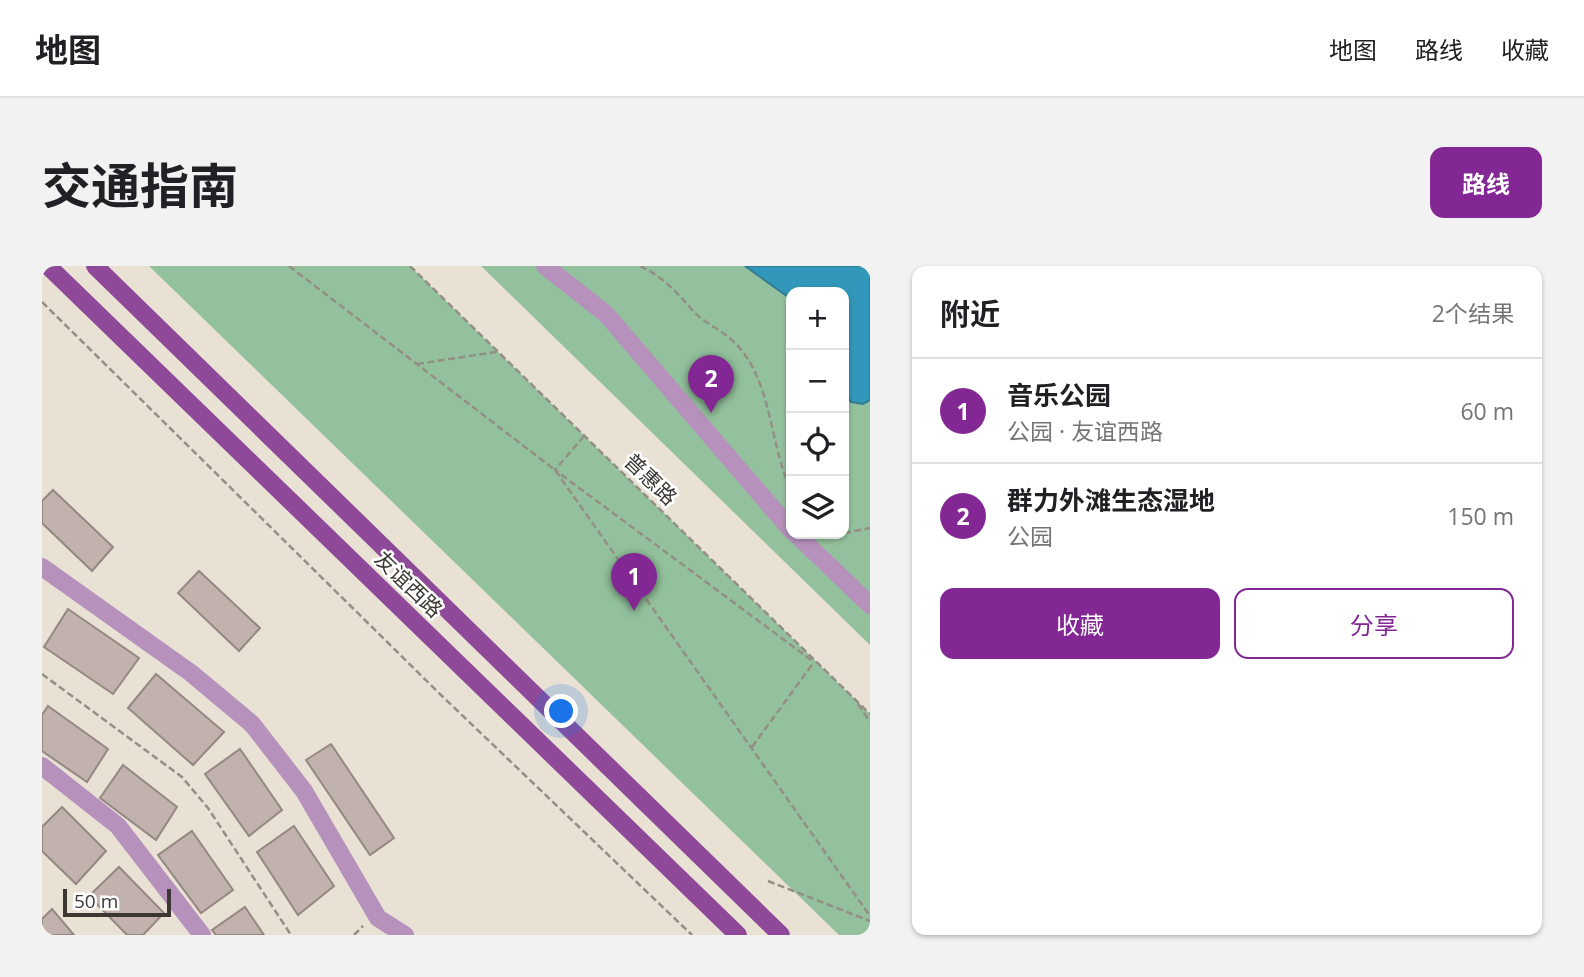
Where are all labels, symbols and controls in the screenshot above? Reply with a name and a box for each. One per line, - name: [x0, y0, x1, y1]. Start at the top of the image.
- text: 地图: [35, 27, 101, 72]
- text: 地图: [1329, 33, 1377, 66]
- text: 路线: [1415, 33, 1463, 66]
- text: 收藏: [1501, 33, 1549, 66]
- button: 路线: [1430, 147, 1542, 218]
- text: 交通指南: [42, 152, 238, 218]
- map controls: [786, 287, 849, 539]
- button: +: [786, 287, 849, 350]
- text: 附近: [940, 293, 1000, 334]
- text: 2个结果: [1432, 297, 1514, 329]
- button: −: [786, 350, 849, 413]
- pin: 2: [688, 355, 734, 413]
- text: 音乐公园: [1007, 377, 1111, 413]
- text: 1: [956, 395, 970, 427]
- text: 60 m: [1460, 395, 1514, 427]
- button: locate: [786, 413, 849, 476]
- text: 公园 · 友谊西路: [1007, 415, 1163, 447]
- street label: 普惠路: [619, 447, 683, 511]
- button: layers: [786, 476, 849, 539]
- text: 群力外滩生态湿地: [1007, 482, 1215, 518]
- text: 2: [956, 500, 970, 532]
- text: 150 m: [1447, 500, 1514, 532]
- text: 公园: [1007, 520, 1053, 552]
- street label: 友谊西路: [369, 545, 449, 623]
- pin: 1: [611, 553, 657, 611]
- button: 收藏: [940, 588, 1220, 659]
- button: 分享: [1234, 588, 1514, 659]
- your location: [544, 694, 578, 728]
- scale bar: [63, 886, 172, 918]
- text: 50 m: [74, 888, 118, 914]

